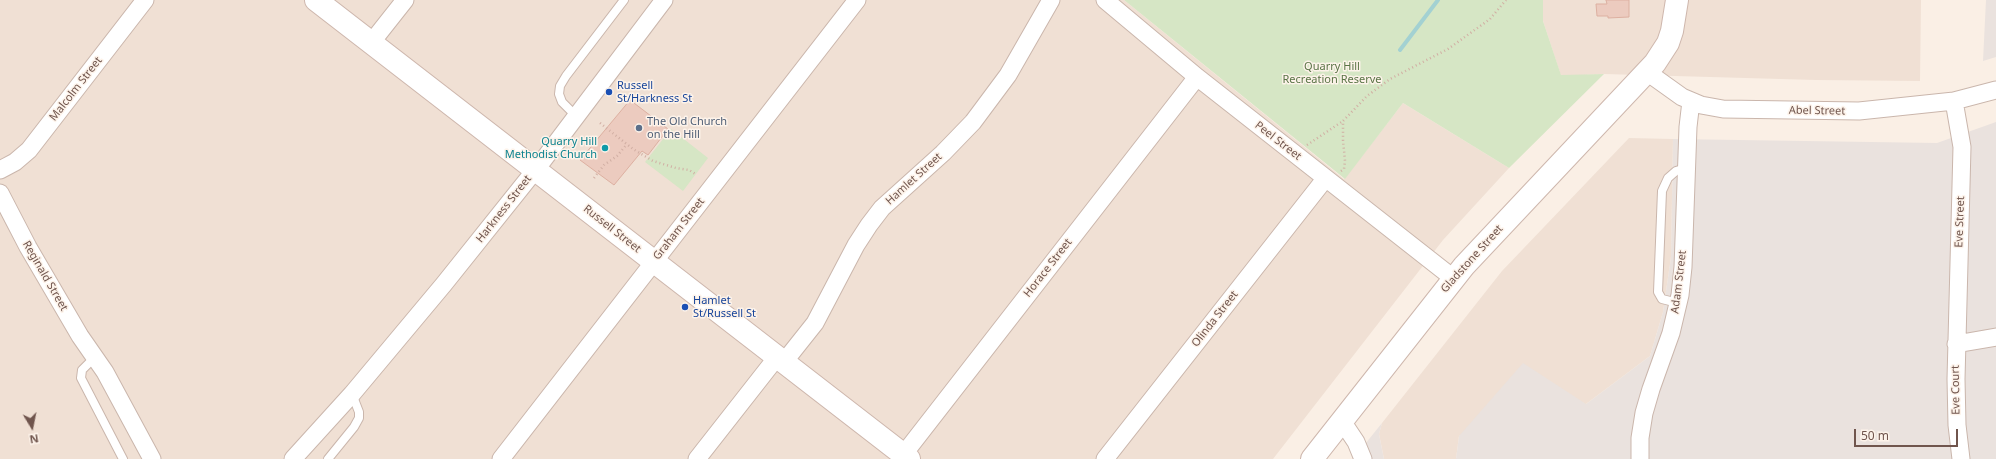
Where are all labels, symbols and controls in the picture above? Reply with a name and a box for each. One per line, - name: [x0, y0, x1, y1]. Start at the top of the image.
- street label: Malcolm Street: [47, 54, 105, 124]
- park label: Quarry Hill Recreation Reserve: [1283, 60, 1381, 86]
- place label: Russell St/Harkness St: [617, 79, 692, 105]
- marker: Russell St/Harkness St: [604, 87, 614, 97]
- street label: Abel Street: [1789, 104, 1845, 118]
- place label: The Old Church on the Hill: [647, 115, 727, 141]
- street label: Peel Street: [1252, 119, 1304, 163]
- marker: The Old Church on the Hill: [634, 123, 644, 133]
- place label: Quarry Hill Methodist Church: [505, 135, 597, 161]
- marker: Quarry Hill Methodist Church: [600, 143, 610, 153]
- street label: Hamlet Street: [883, 150, 945, 208]
- street label: Harkness Street: [474, 173, 534, 245]
- street label: Graham Street: [651, 195, 707, 263]
- street label: Eve Street: [1953, 196, 1967, 248]
- street label: Russell Street: [581, 202, 643, 256]
- street label: Gladstone Street: [1438, 223, 1506, 295]
- street label: Horace Street: [1021, 236, 1075, 300]
- street label: Reginald Street: [20, 239, 70, 313]
- street label: Adam Street: [1669, 250, 1689, 314]
- street label: Olinda Street: [1189, 288, 1241, 350]
- place label: Hamlet St/Russell St: [693, 294, 756, 320]
- marker: Hamlet St/Russell St: [680, 302, 690, 312]
- street label: Eve Court: [1949, 365, 1963, 415]
- north arrow: [12, 407, 52, 447]
- scale bar: [1856, 421, 1960, 447]
- text: 50 m: [1861, 427, 1889, 444]
- text: N: [28, 431, 40, 447]

